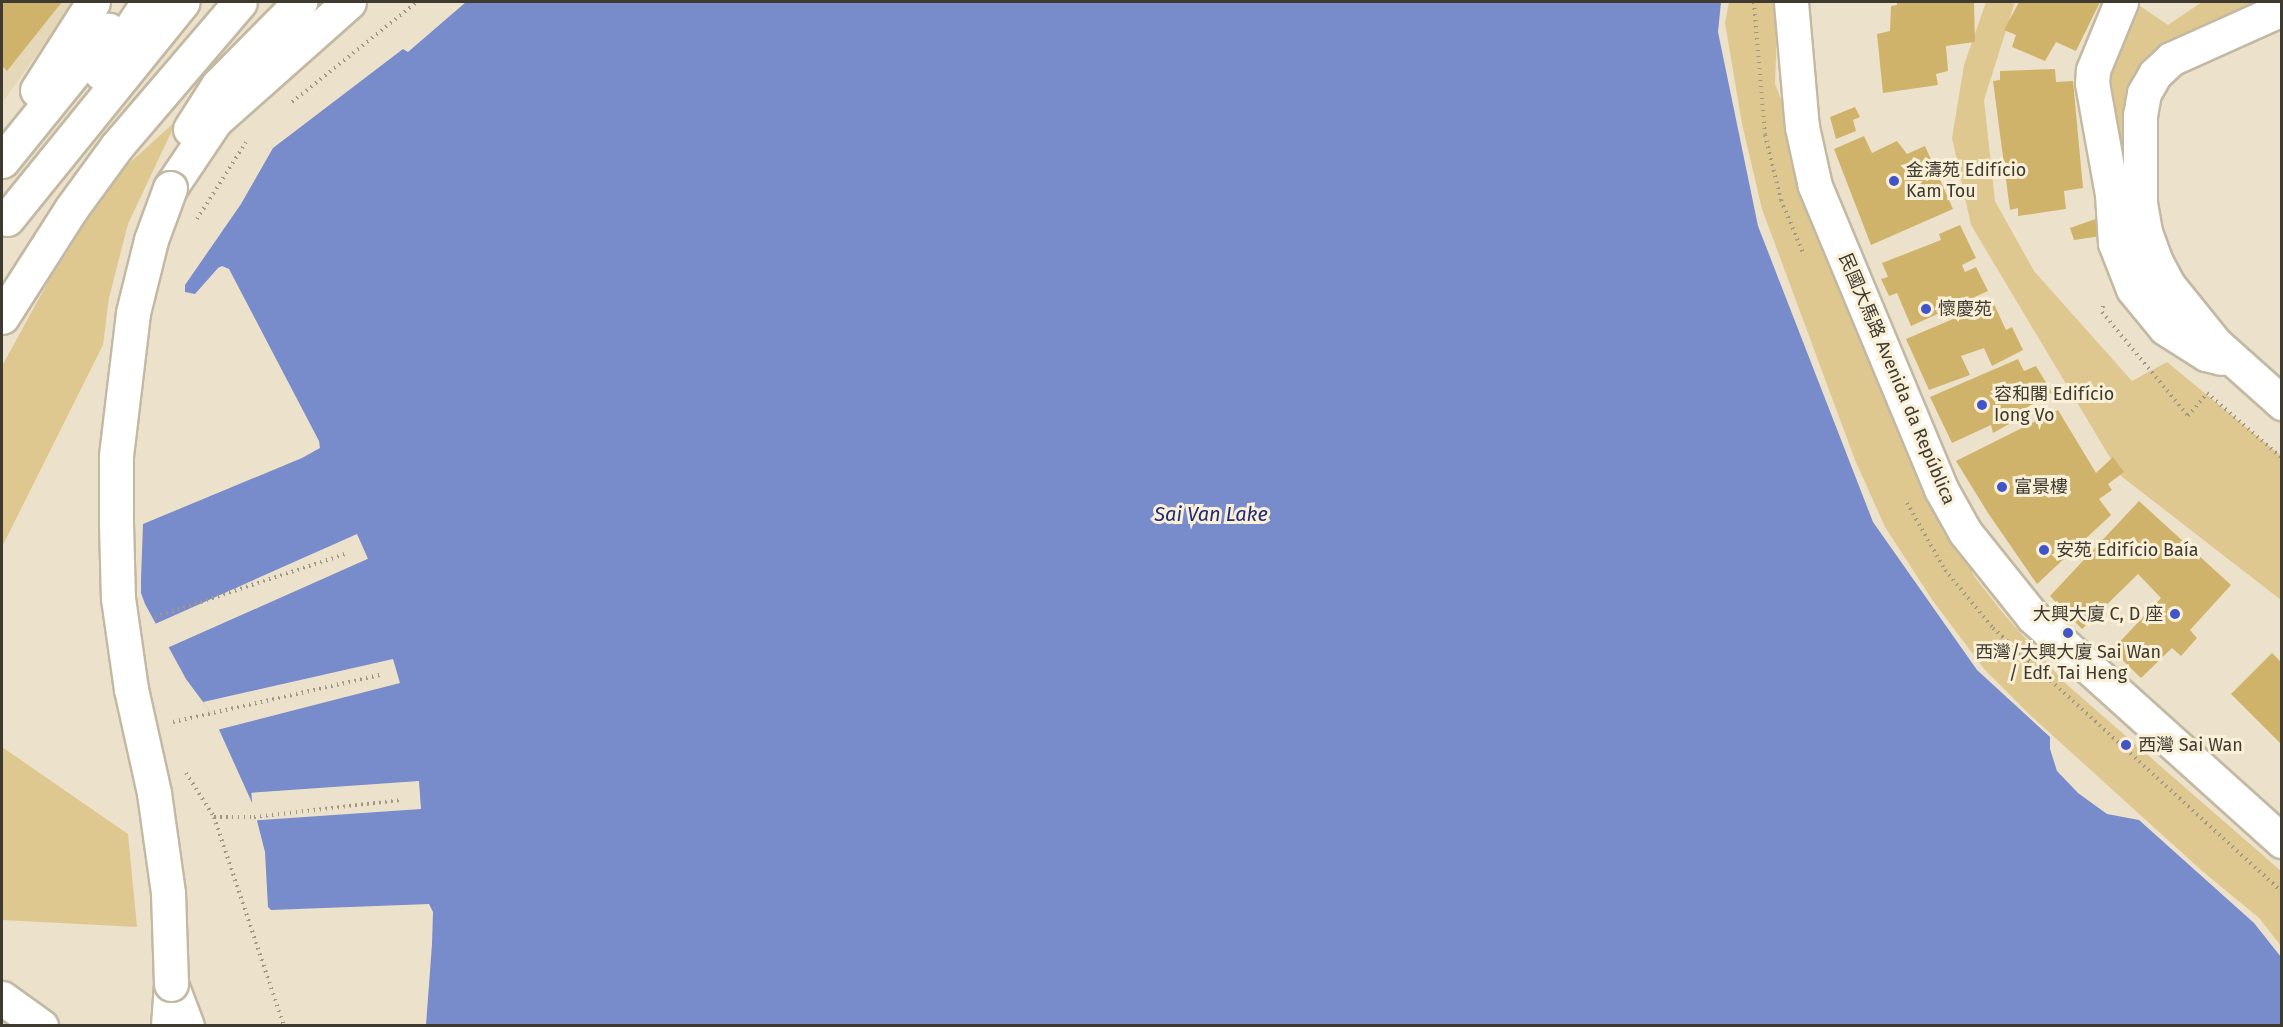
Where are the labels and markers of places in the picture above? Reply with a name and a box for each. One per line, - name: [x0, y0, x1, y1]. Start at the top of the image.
- place label: 金濤苑 Edifício Kam Tou: [1906, 160, 2026, 202]
- marker: 金濤苑 Edifício Kam Tou: [1887, 174, 1901, 188]
- place label: 懷慶苑: [1938, 298, 1992, 320]
- marker: 懷慶苑: [1919, 302, 1933, 316]
- place label: 容和閣 Edifício Iong Vo: [1994, 384, 2114, 426]
- marker: 容和閣 Edifício Iong Vo: [1975, 398, 1989, 412]
- place label: 富景樓: [2014, 476, 2068, 498]
- marker: 富景樓: [1995, 480, 2009, 494]
- place label: 安苑 Edifício Baía: [2056, 539, 2199, 561]
- marker: 安苑 Edifício Baía: [2037, 543, 2051, 557]
- place label: 大興大廈 C, D 座: [2033, 603, 2163, 625]
- marker: 大興大廈 C, D 座: [2168, 607, 2182, 621]
- marker: 西灣/大興大廈 Sai Wan / Edf. Tai Heng: [2061, 626, 2075, 640]
- place label: 西灣/大興大廈 Sai Wan / Edf. Tai Heng: [1975, 642, 2161, 684]
- place label: 西灣 Sai Wan: [2138, 734, 2243, 756]
- marker: 西灣 Sai Wan: [2119, 738, 2133, 752]

